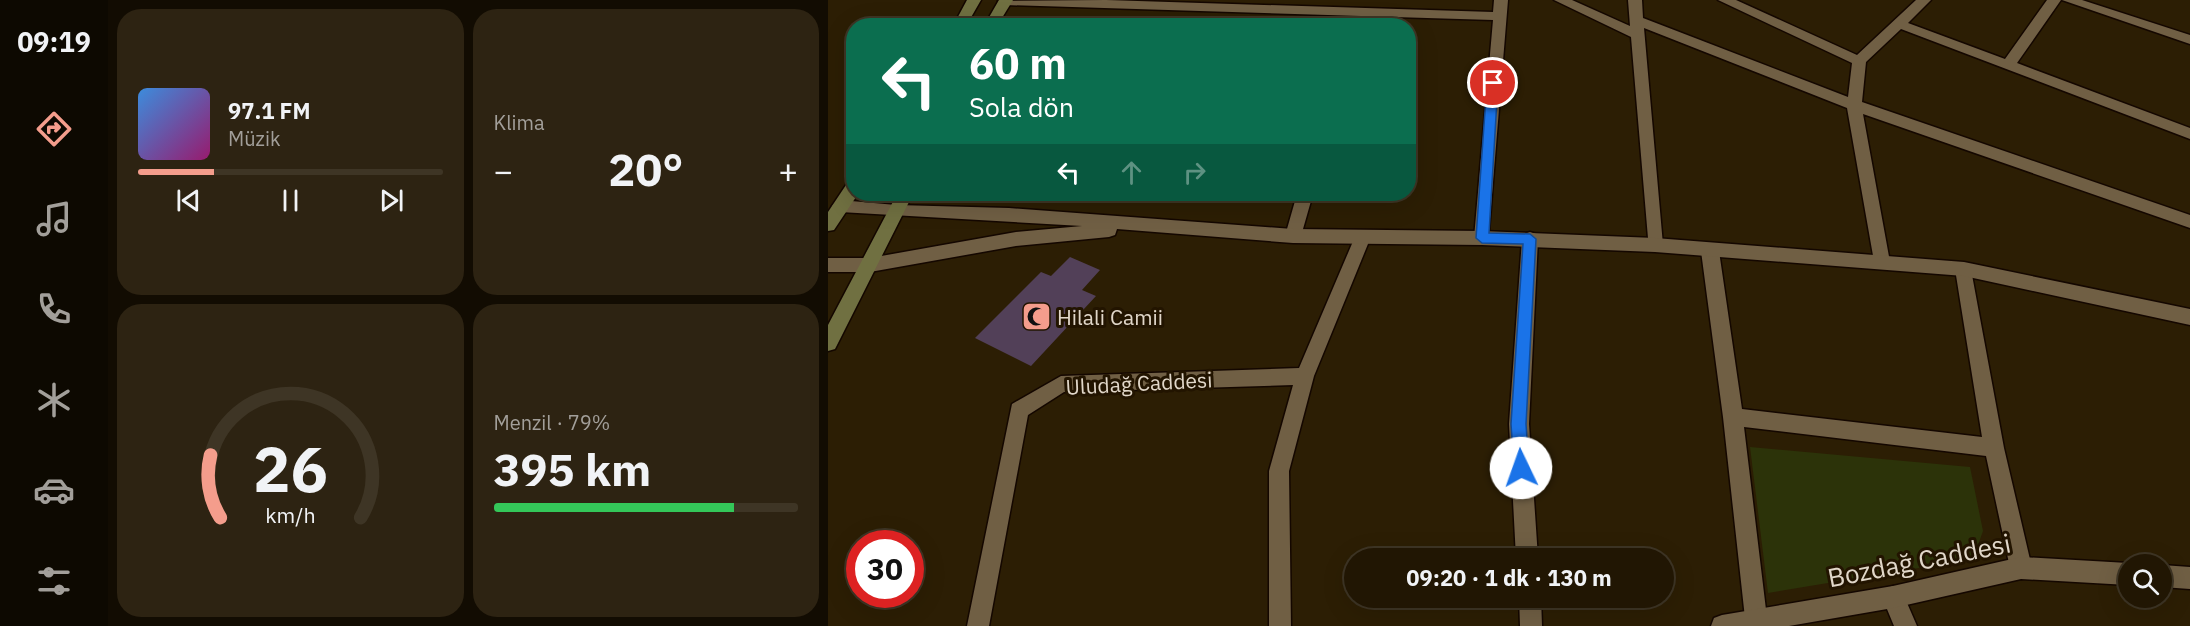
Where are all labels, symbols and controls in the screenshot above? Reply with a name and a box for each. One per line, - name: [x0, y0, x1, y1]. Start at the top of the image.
- text: 09:19: [17, 24, 91, 59]
- text: 60 m: [969, 36, 1067, 91]
- icon: left: [870, 42, 948, 120]
- pin: [1467, 57, 1518, 108]
- icon: arrive: [1476, 66, 1509, 99]
- text: Sola dön: [969, 89, 1074, 124]
- text: 97.1 FM: [228, 96, 311, 125]
- icon: directions: [33, 108, 75, 150]
- text: Klima: [494, 109, 545, 136]
- text: Müzik: [228, 125, 280, 152]
- text: 20°: [608, 140, 683, 198]
- text: −: [494, 149, 513, 192]
- text: +: [778, 149, 798, 192]
- icon: left: [1052, 156, 1085, 189]
- icon: ahead: [1115, 156, 1148, 189]
- icon: right: [1178, 156, 1211, 189]
- icon: previous: [172, 184, 205, 217]
- icon: pause: [274, 184, 307, 217]
- icon: next: [375, 184, 408, 217]
- icon: music: [33, 198, 75, 240]
- icon: phone: [33, 288, 75, 330]
- mosque icon: Hilali Camii: [1020, 301, 1052, 333]
- place label: Hilali Camii: [1057, 303, 1163, 331]
- street label: Uludağ Caddesi: [1065, 365, 1213, 401]
- icon: climate: [33, 379, 75, 421]
- text: Menzil · 79%: [494, 409, 610, 436]
- text: 26: [253, 428, 328, 509]
- position arrow: [1489, 436, 1553, 500]
- text: 395 km: [494, 440, 651, 498]
- icon: car: [33, 469, 75, 511]
- text: km/h: [265, 501, 315, 529]
- street label: Bozdağ Caddesi: [1825, 526, 2013, 594]
- speed limit sign: 30: [846, 530, 924, 608]
- map controls: [2118, 554, 2172, 608]
- button: search: [2118, 554, 2172, 608]
- icon: filters: [33, 560, 75, 602]
- text: 09:20 · 1 dk · 130 m: [1406, 563, 1612, 592]

